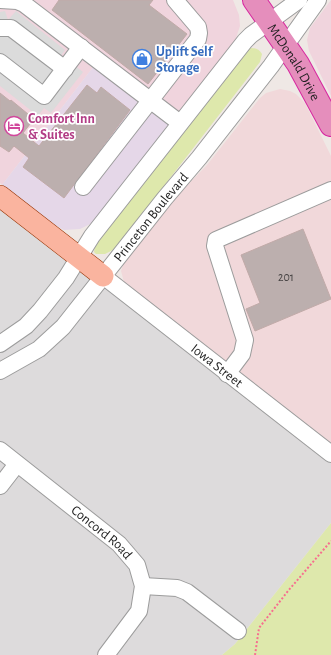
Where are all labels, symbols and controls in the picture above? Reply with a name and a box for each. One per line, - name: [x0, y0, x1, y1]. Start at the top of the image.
- street label: McDonald Drive: [265, 22, 322, 103]
- place label: Uplift Self Storage: [156, 45, 214, 75]
- shop icon: Uplift Self Storage: [131, 48, 153, 70]
- place label: Comfort Inn & Suites: [28, 112, 95, 142]
- hotel icon: Comfort Inn & Suites: [3, 115, 25, 137]
- street label: Princeton Boulevard: [111, 170, 191, 265]
- house number: 201: [278, 271, 294, 283]
- street label: Iowa Street: [188, 342, 246, 391]
- street label: Concord Road: [68, 503, 135, 562]

